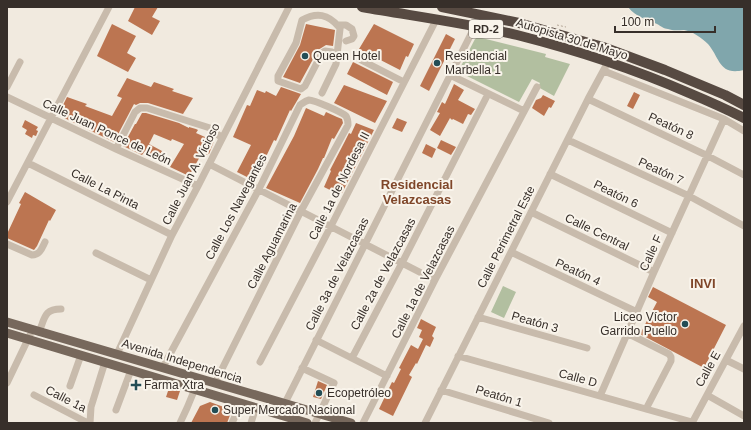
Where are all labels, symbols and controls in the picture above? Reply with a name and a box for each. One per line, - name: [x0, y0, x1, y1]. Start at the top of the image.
- scale bar: [615, 8, 715, 34]
- street label: Autopista 30 de Mayo: [514, 15, 630, 63]
- text: 100 m: [621, 15, 654, 29]
- road number: RD-2: [469, 20, 503, 38]
- place label: Queen Hotel: [313, 49, 380, 63]
- place label: Residencial Marbella 1: [445, 49, 507, 77]
- marker: Queen Hotel: [300, 51, 310, 61]
- marker: Residencial Marbella 1: [432, 58, 442, 68]
- street label: Calle Juan Ponce de León: [40, 96, 174, 168]
- street label: Peatón 8: [646, 110, 696, 143]
- street label: Calle Juan A. Vicioso: [159, 120, 223, 227]
- street label: Calle 1a de Nordesa II: [306, 130, 372, 242]
- street label: Calle Los Navegantes: [202, 152, 270, 262]
- street label: Peatón 7: [636, 155, 686, 188]
- street label: Calle La Pinta: [69, 166, 142, 212]
- district label: Residencial Velazcasas: [381, 177, 453, 207]
- street label: Peatón 6: [591, 177, 641, 211]
- street label: Calle Perimetral Este: [474, 183, 538, 290]
- street label: Calle Aguamarina: [244, 200, 300, 291]
- street label: Calle Central: [563, 211, 631, 253]
- street label: Calle 3a de Velazcasas: [302, 215, 372, 333]
- street label: Calle 2a de Velazcasas: [348, 216, 418, 332]
- street label: Calle 1a de Velazcasas: [388, 223, 458, 341]
- street label: Calle F: [637, 233, 665, 273]
- street label: Peatón 4: [553, 256, 603, 289]
- district label: INVI: [690, 276, 716, 291]
- street label: Peatón 3: [510, 309, 560, 335]
- place label: Liceo Víctor Garrido Puello: [600, 310, 677, 338]
- marker: Liceo Víctor Garrido Puello: [680, 319, 690, 329]
- street label: Avenida Independencia: [120, 336, 244, 386]
- street label: Calle E: [692, 349, 724, 389]
- street label: Calle D: [557, 366, 599, 390]
- place label: Farma Xtra: [144, 378, 204, 392]
- marker: Farma Xtra: [131, 380, 141, 390]
- street label: Peatón 1: [474, 382, 524, 410]
- street label: Calle 1a: [43, 383, 89, 415]
- place label: Ecopetróleo: [327, 386, 391, 400]
- marker: Ecopetróleo: [314, 388, 324, 398]
- place label: Super Mercado Nacional: [223, 403, 355, 417]
- marker: Super Mercado Nacional: [210, 405, 220, 415]

